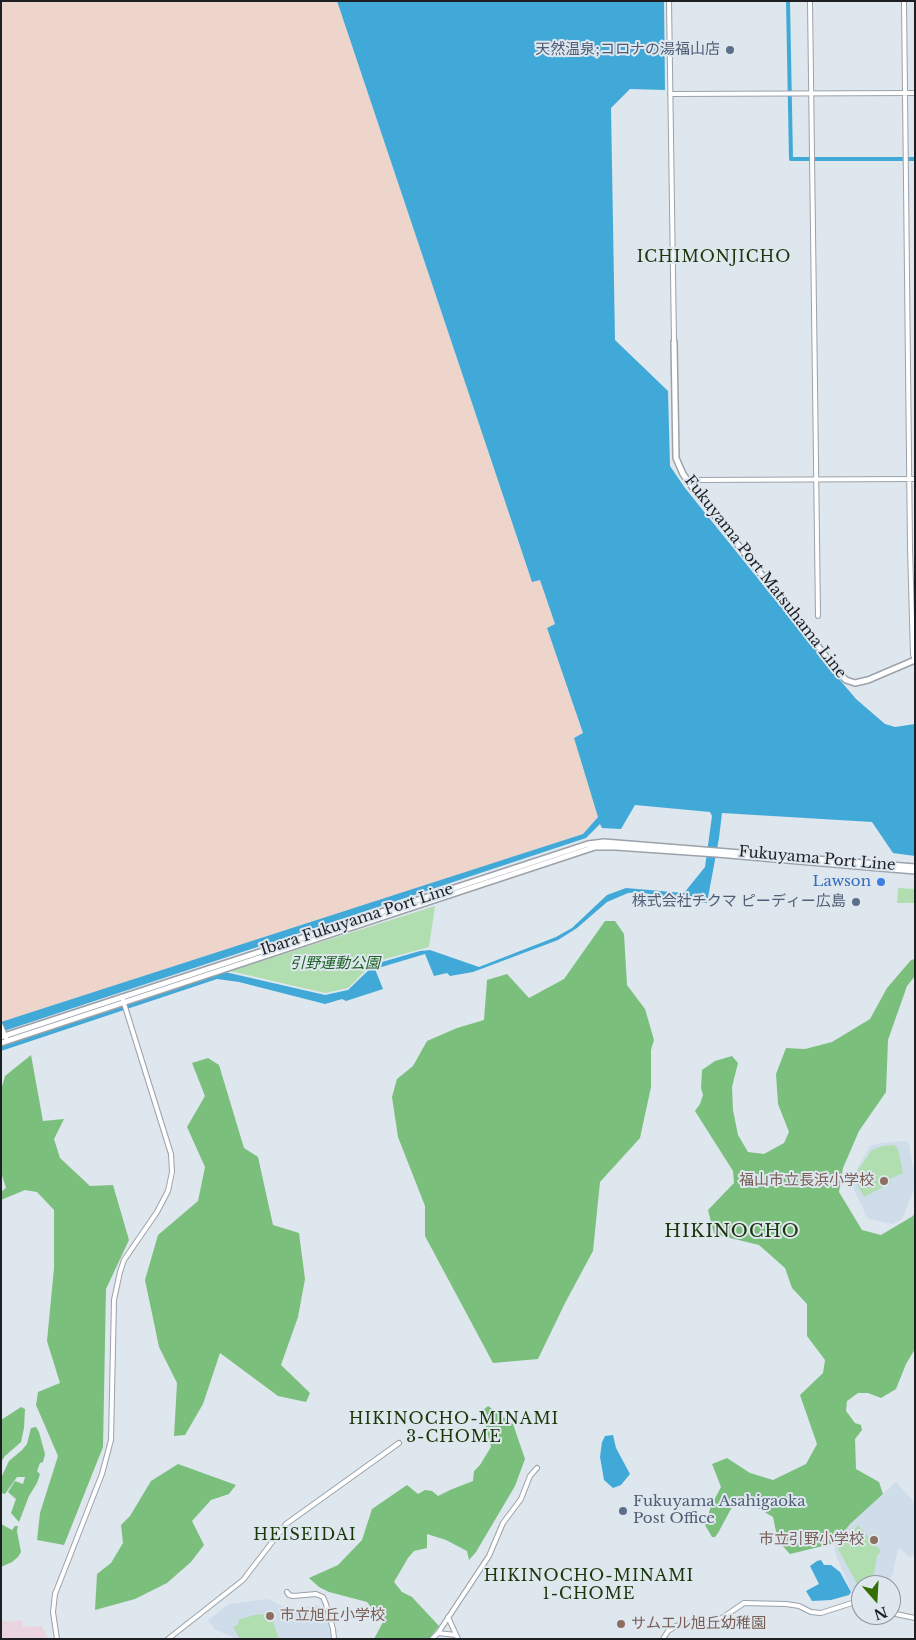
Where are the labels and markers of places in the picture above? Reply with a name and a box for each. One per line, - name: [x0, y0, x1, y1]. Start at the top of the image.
- place label: 天然温泉;コロナの湯福山店: [535, 41, 720, 59]
- marker: 天然温泉;コロナの湯福山店: [724, 44, 736, 56]
- place label: Lawson: [812, 873, 871, 891]
- marker: Lawson: [875, 876, 887, 888]
- place label: 株式会社チクマ ピーディー広島: [632, 893, 846, 911]
- marker: 株式会社チクマ ピーディー広島: [850, 896, 862, 908]
- place label: 福山市立長浜小学校: [739, 1172, 874, 1190]
- marker: 福山市立長浜小学校: [878, 1175, 890, 1187]
- place label: Fukuyama Asahigaoka Post Office: [633, 1493, 806, 1528]
- marker: Fukuyama Asahigaoka Post Office: [617, 1505, 629, 1517]
- place label: 市立引野小学校: [759, 1531, 864, 1549]
- marker: 市立引野小学校: [868, 1534, 880, 1546]
- place label: 市立旭丘小学校: [280, 1607, 385, 1625]
- marker: 市立旭丘小学校: [264, 1610, 276, 1622]
- place label: サムエル旭丘幼稚園: [631, 1615, 766, 1633]
- marker: サムエル旭丘幼稚園: [615, 1618, 627, 1630]

